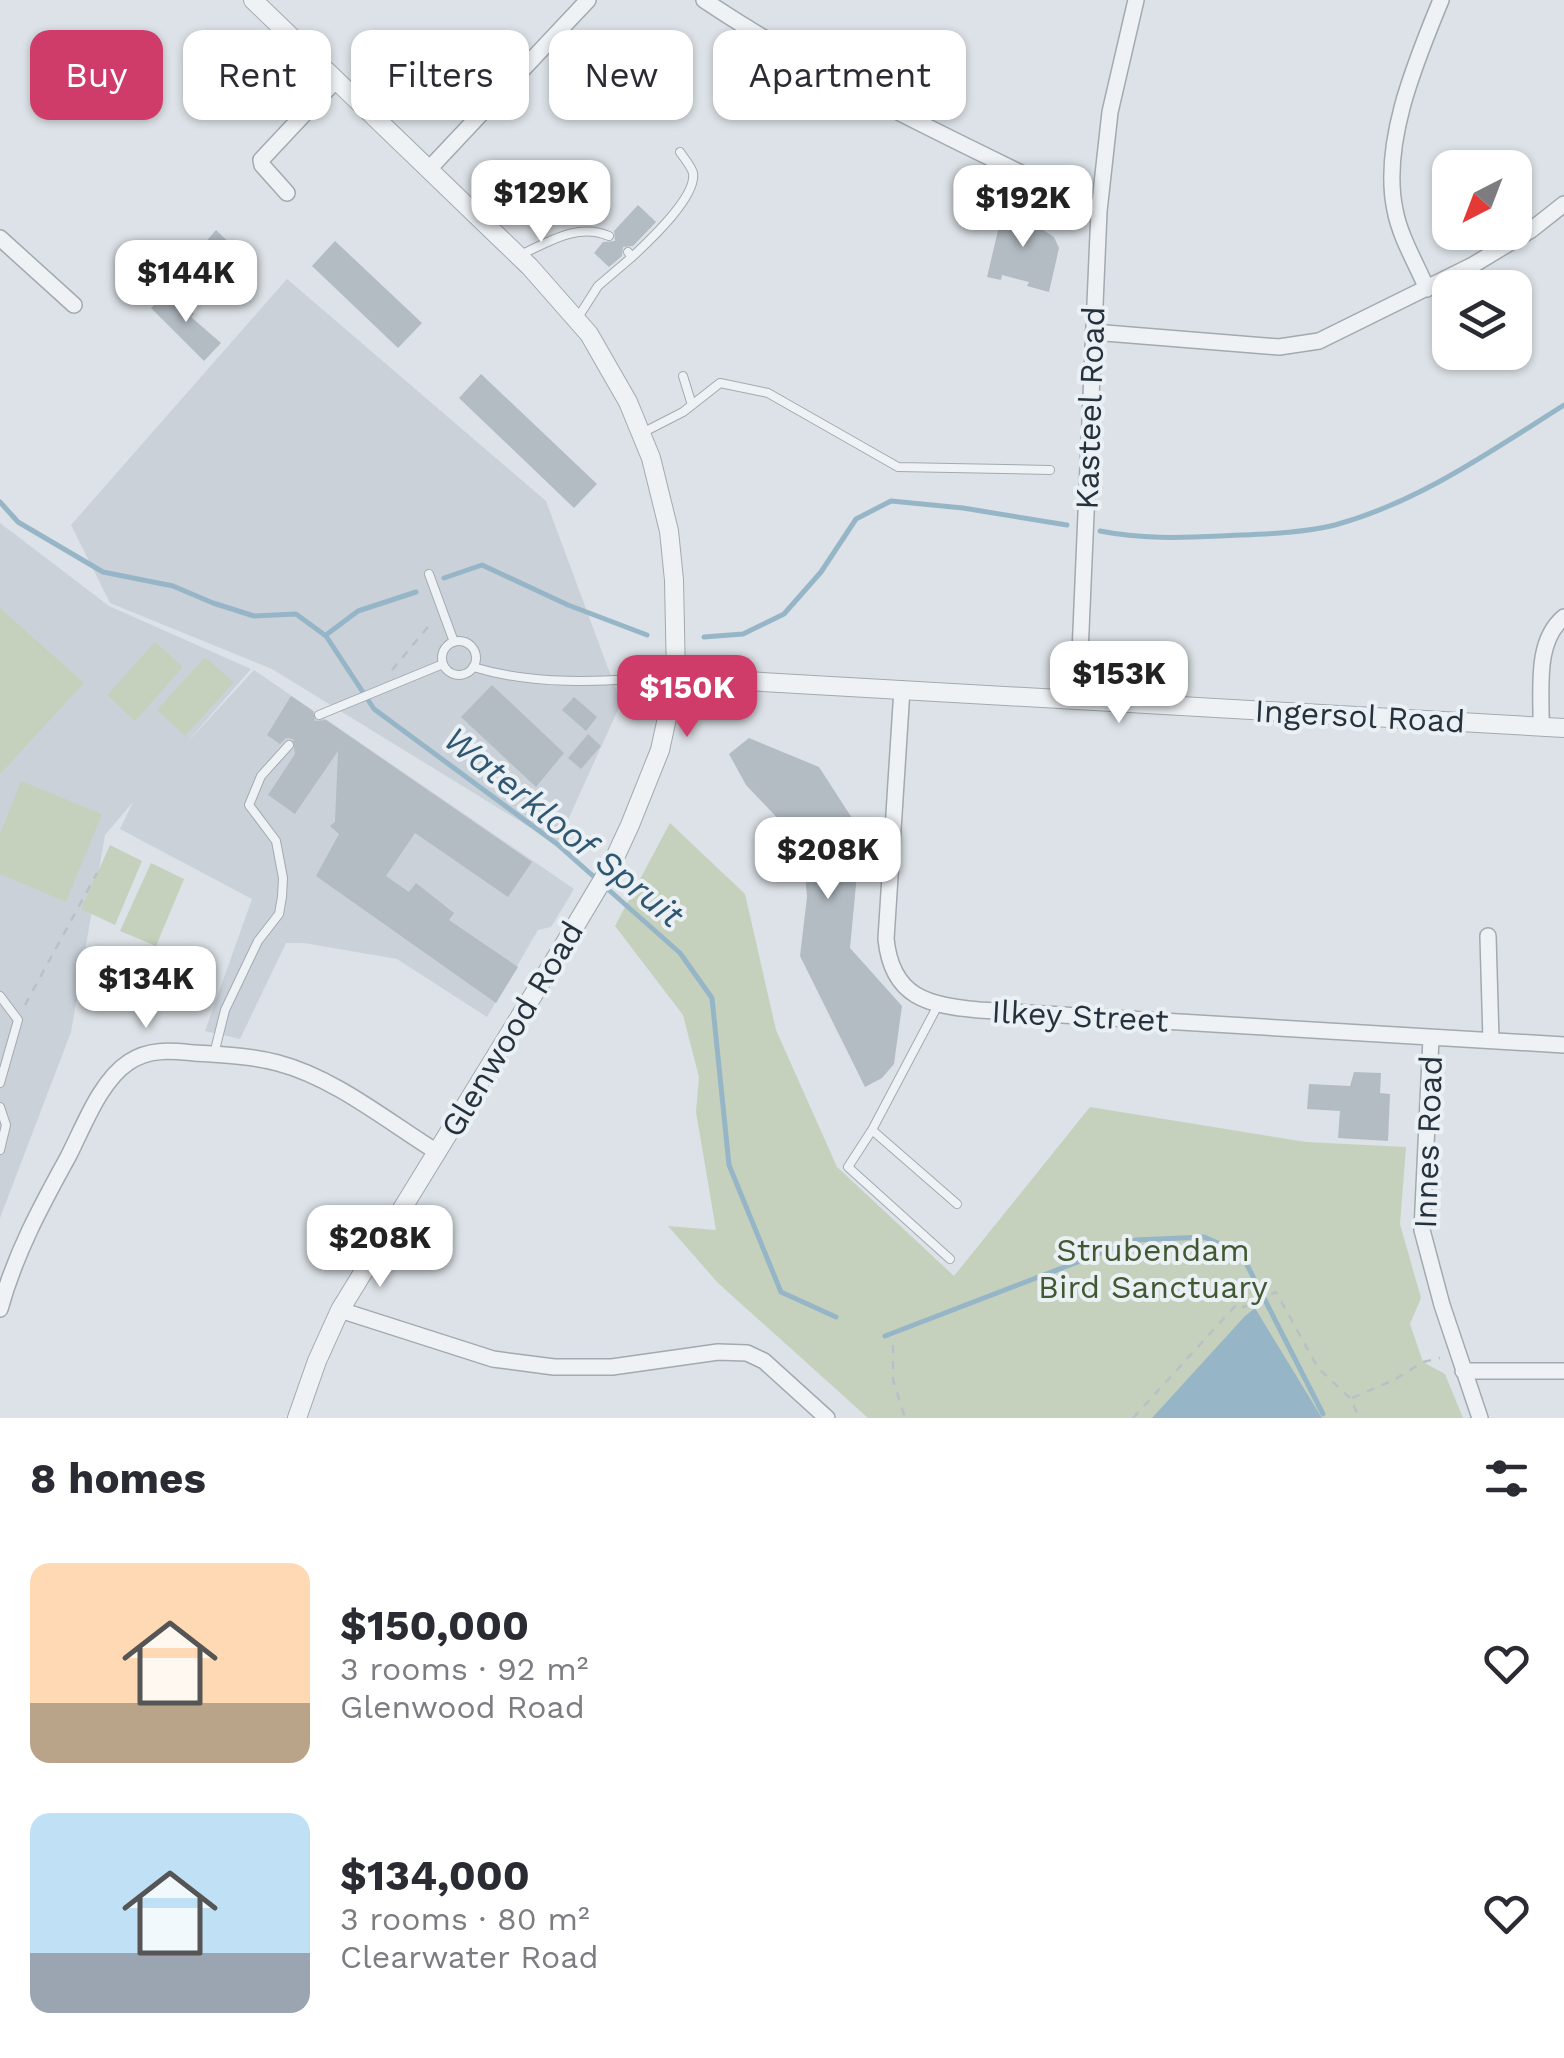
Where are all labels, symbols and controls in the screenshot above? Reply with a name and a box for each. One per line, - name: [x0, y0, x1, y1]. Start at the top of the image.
- chip: Buy: [30, 30, 163, 120]
- chip: Rent: [183, 30, 331, 120]
- chip: Filters: [351, 30, 529, 120]
- chip: New: [549, 30, 693, 120]
- chip: Apartment: [713, 30, 966, 120]
- north arrow: [1432, 150, 1532, 250]
- map controls: [1432, 150, 1532, 370]
- pin: $129K: [471, 160, 611, 245]
- pin: $192K: [953, 165, 1093, 250]
- text: $129K: [493, 173, 589, 211]
- text: $192K: [975, 178, 1071, 216]
- pin: $144K: [116, 240, 256, 325]
- text: $144K: [137, 253, 235, 291]
- button: layers: [1432, 270, 1532, 370]
- street label: Kasteel Road: [1067, 306, 1113, 510]
- pin: $153K: [1049, 641, 1189, 726]
- text: $153K: [1072, 654, 1166, 692]
- pin: $150K: [617, 655, 757, 740]
- text: $150K: [639, 668, 735, 706]
- street label: Ingersol Road: [1254, 692, 1466, 740]
- water label: Waterkloof Spruit: [436, 718, 693, 937]
- pin: $208K: [758, 817, 898, 902]
- text: $208K: [777, 830, 879, 868]
- street label: Glenwood Road: [433, 914, 591, 1144]
- pin: $134K: [76, 946, 216, 1031]
- text: $134K: [98, 959, 194, 997]
- street label: Ilkey Street: [990, 992, 1170, 1040]
- street label: Innes Road: [1406, 1055, 1450, 1229]
- pin: $208K: [310, 1205, 450, 1290]
- text: $208K: [329, 1218, 431, 1256]
- park label: Strubendam Bird Sanctuary: [1038, 1231, 1268, 1306]
- icon: filters: [1479, 1451, 1534, 1506]
- text: 8 homes: [30, 1454, 206, 1503]
- text: $150,000: [340, 1601, 529, 1650]
- icon: home: [110, 1603, 230, 1723]
- icon: heart: [1479, 1636, 1534, 1691]
- text: 3 rooms · 92 m²: [340, 1650, 588, 1688]
- text: Glenwood Road: [340, 1688, 585, 1726]
- text: $134,000: [340, 1851, 530, 1900]
- icon: home: [110, 1853, 230, 1973]
- icon: heart: [1479, 1886, 1534, 1941]
- text: 3 rooms · 80 m²: [340, 1900, 590, 1938]
- text: Clearwater Road: [340, 1938, 598, 1976]

